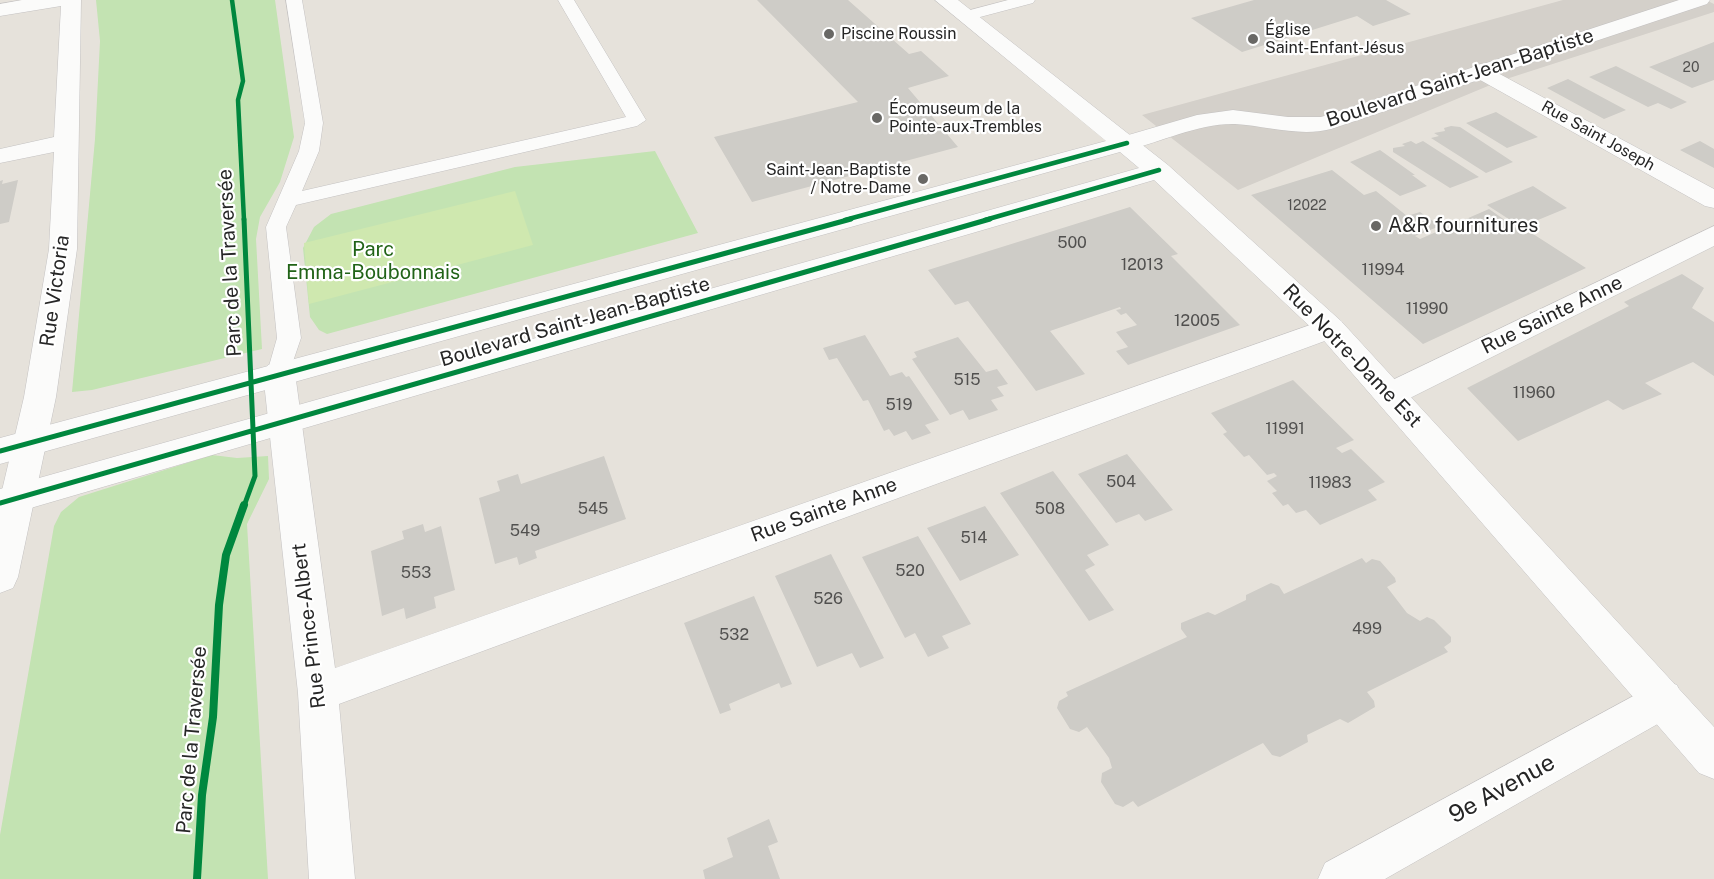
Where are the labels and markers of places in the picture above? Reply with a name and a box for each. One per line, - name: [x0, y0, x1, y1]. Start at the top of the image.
- place label: Église Saint-Enfant-Jésus: [1265, 20, 1404, 58]
- place label: Piscine Roussin: [841, 24, 956, 44]
- marker: Piscine Roussin: [822, 27, 836, 41]
- marker: Église Saint-Enfant-Jésus: [1246, 32, 1260, 46]
- place label: Écomuseum de la Pointe-aux-Trembles: [889, 99, 1042, 137]
- marker: Écomuseum de la Pointe-aux-Trembles: [870, 111, 884, 125]
- place label: Saint-Jean-Baptiste / Notre-Dame: [766, 160, 911, 198]
- marker: Saint-Jean-Baptiste / Notre-Dame: [916, 172, 930, 186]
- place label: A&R fournitures: [1388, 214, 1538, 238]
- marker: A&R fournitures: [1369, 219, 1383, 233]

